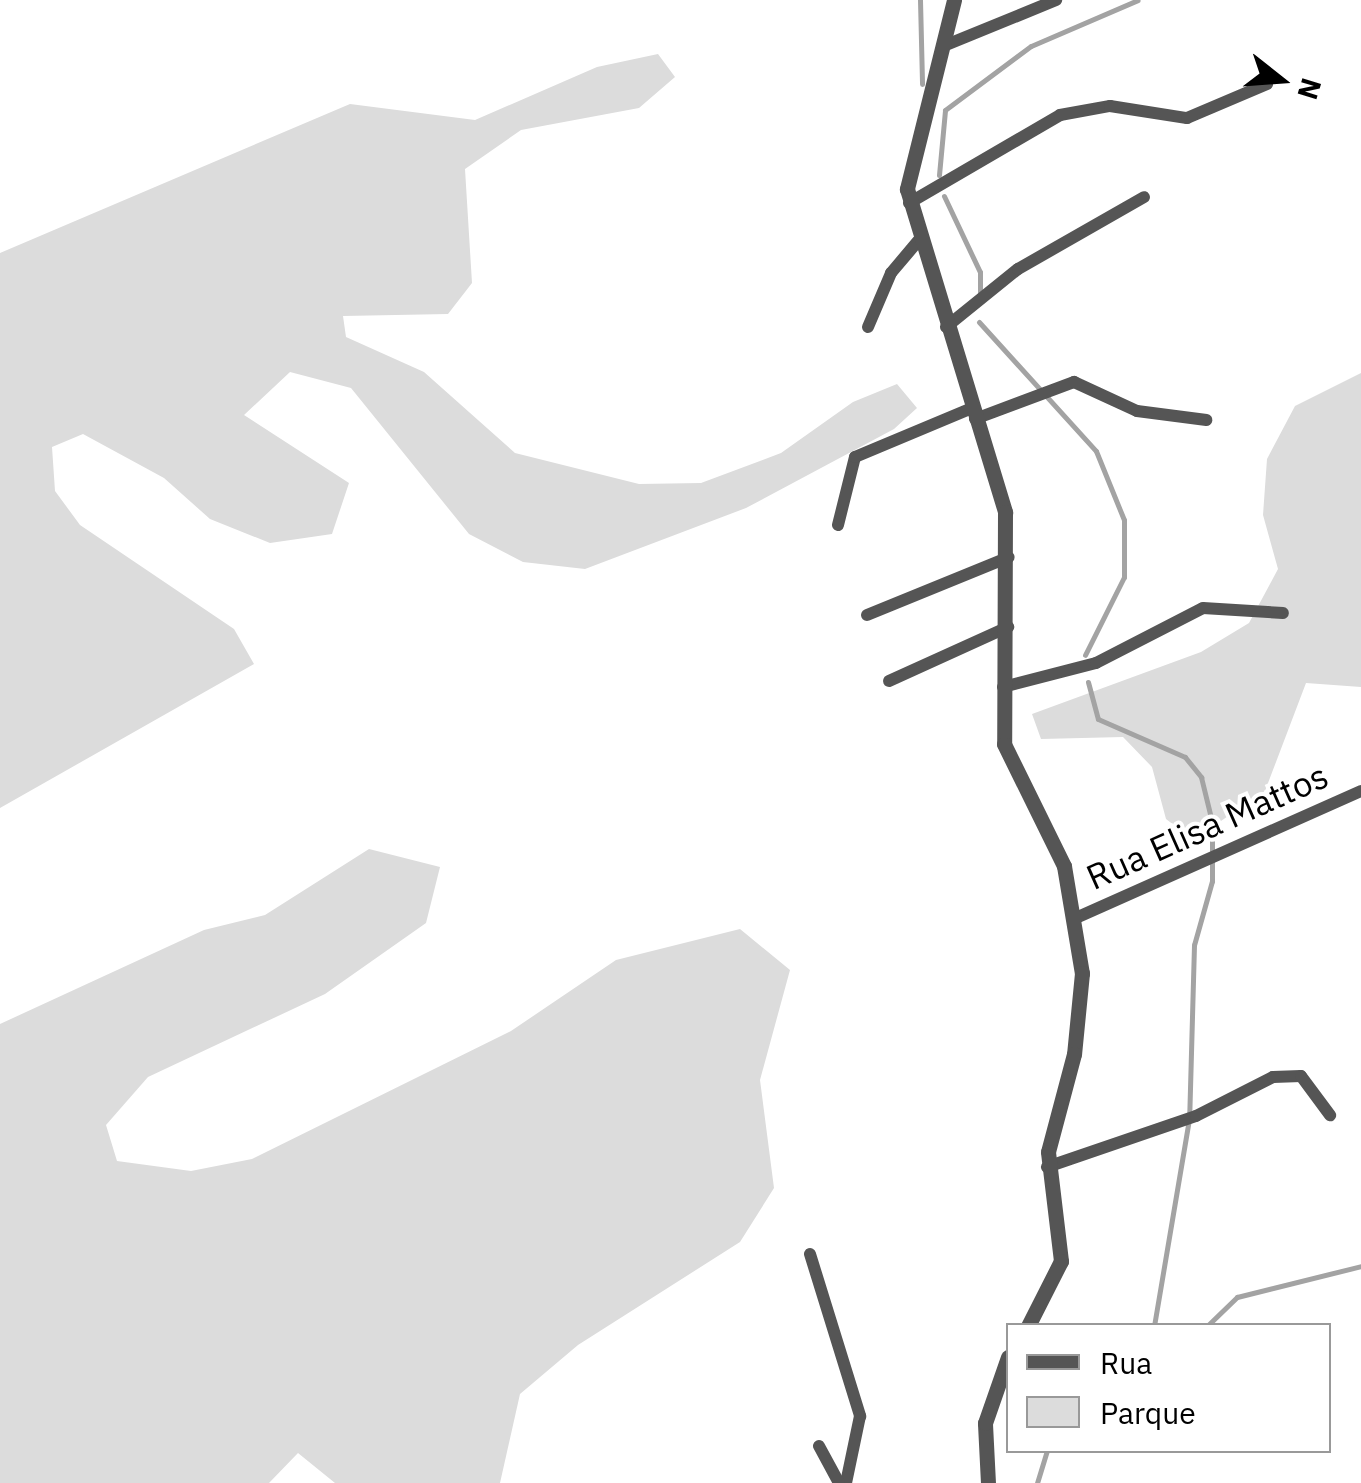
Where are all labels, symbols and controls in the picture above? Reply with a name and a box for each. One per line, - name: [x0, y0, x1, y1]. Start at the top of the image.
- north arrow: [1231, 30, 1331, 130]
- text: N: [1290, 74, 1331, 104]
- street label: Rua Elisa Mattos: [1080, 754, 1334, 898]
- legend: [1006, 1323, 1331, 1453]
- text: Rua: [1100, 1343, 1152, 1382]
- text: Parque: [1100, 1393, 1196, 1432]

